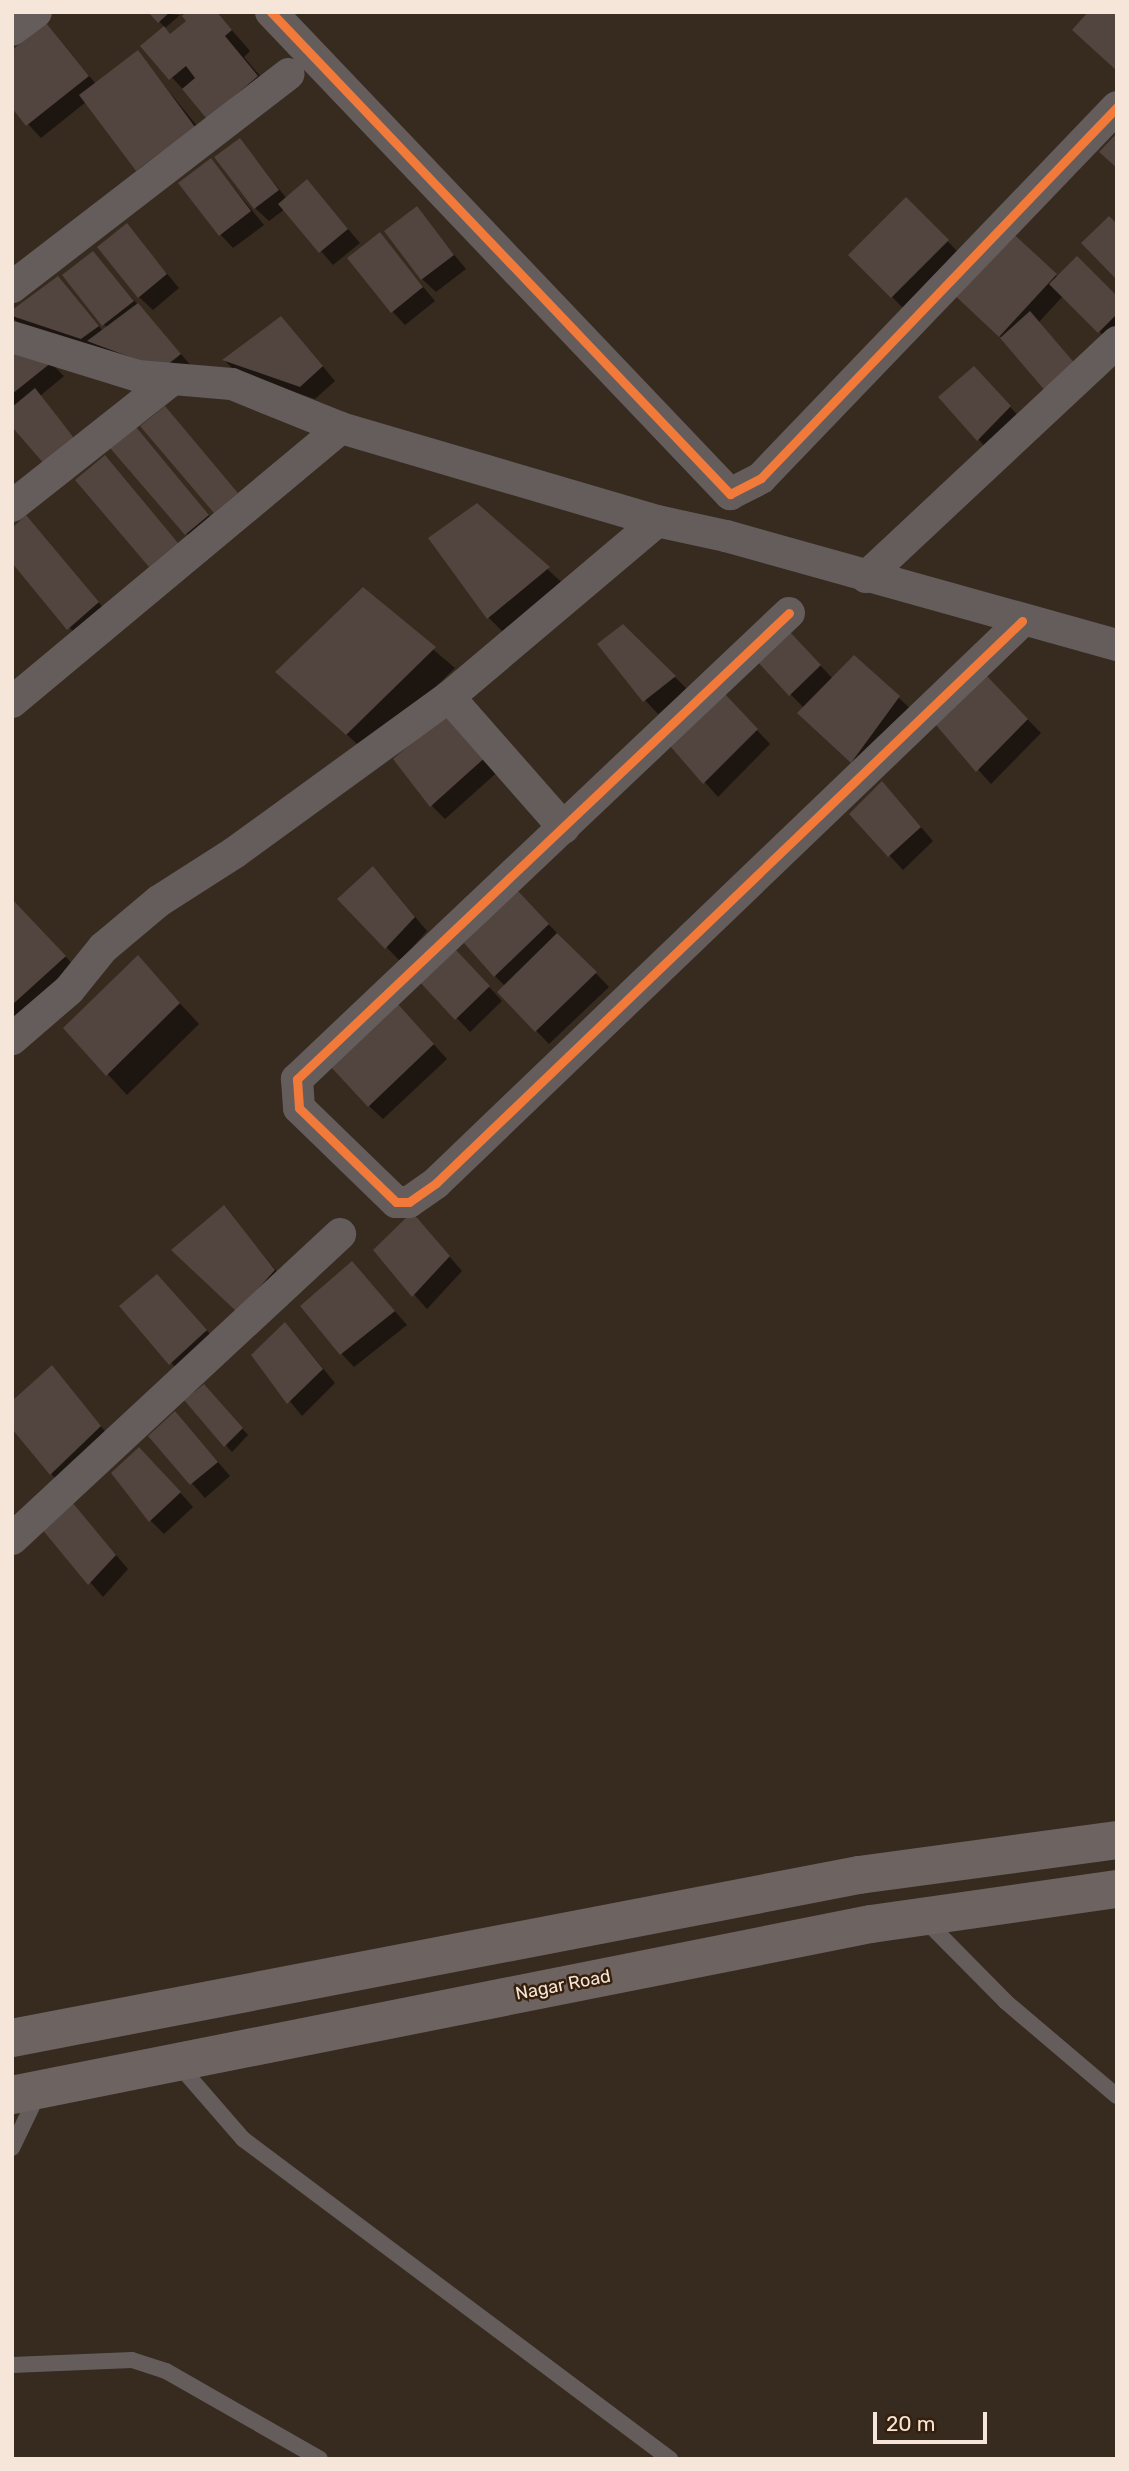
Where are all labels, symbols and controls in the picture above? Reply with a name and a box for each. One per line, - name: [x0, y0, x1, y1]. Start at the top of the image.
- street label: Nagar Road: [513, 1965, 613, 2005]
- scale bar: [877, 2398, 991, 2442]
- text: 20 m: [886, 2411, 935, 2436]

